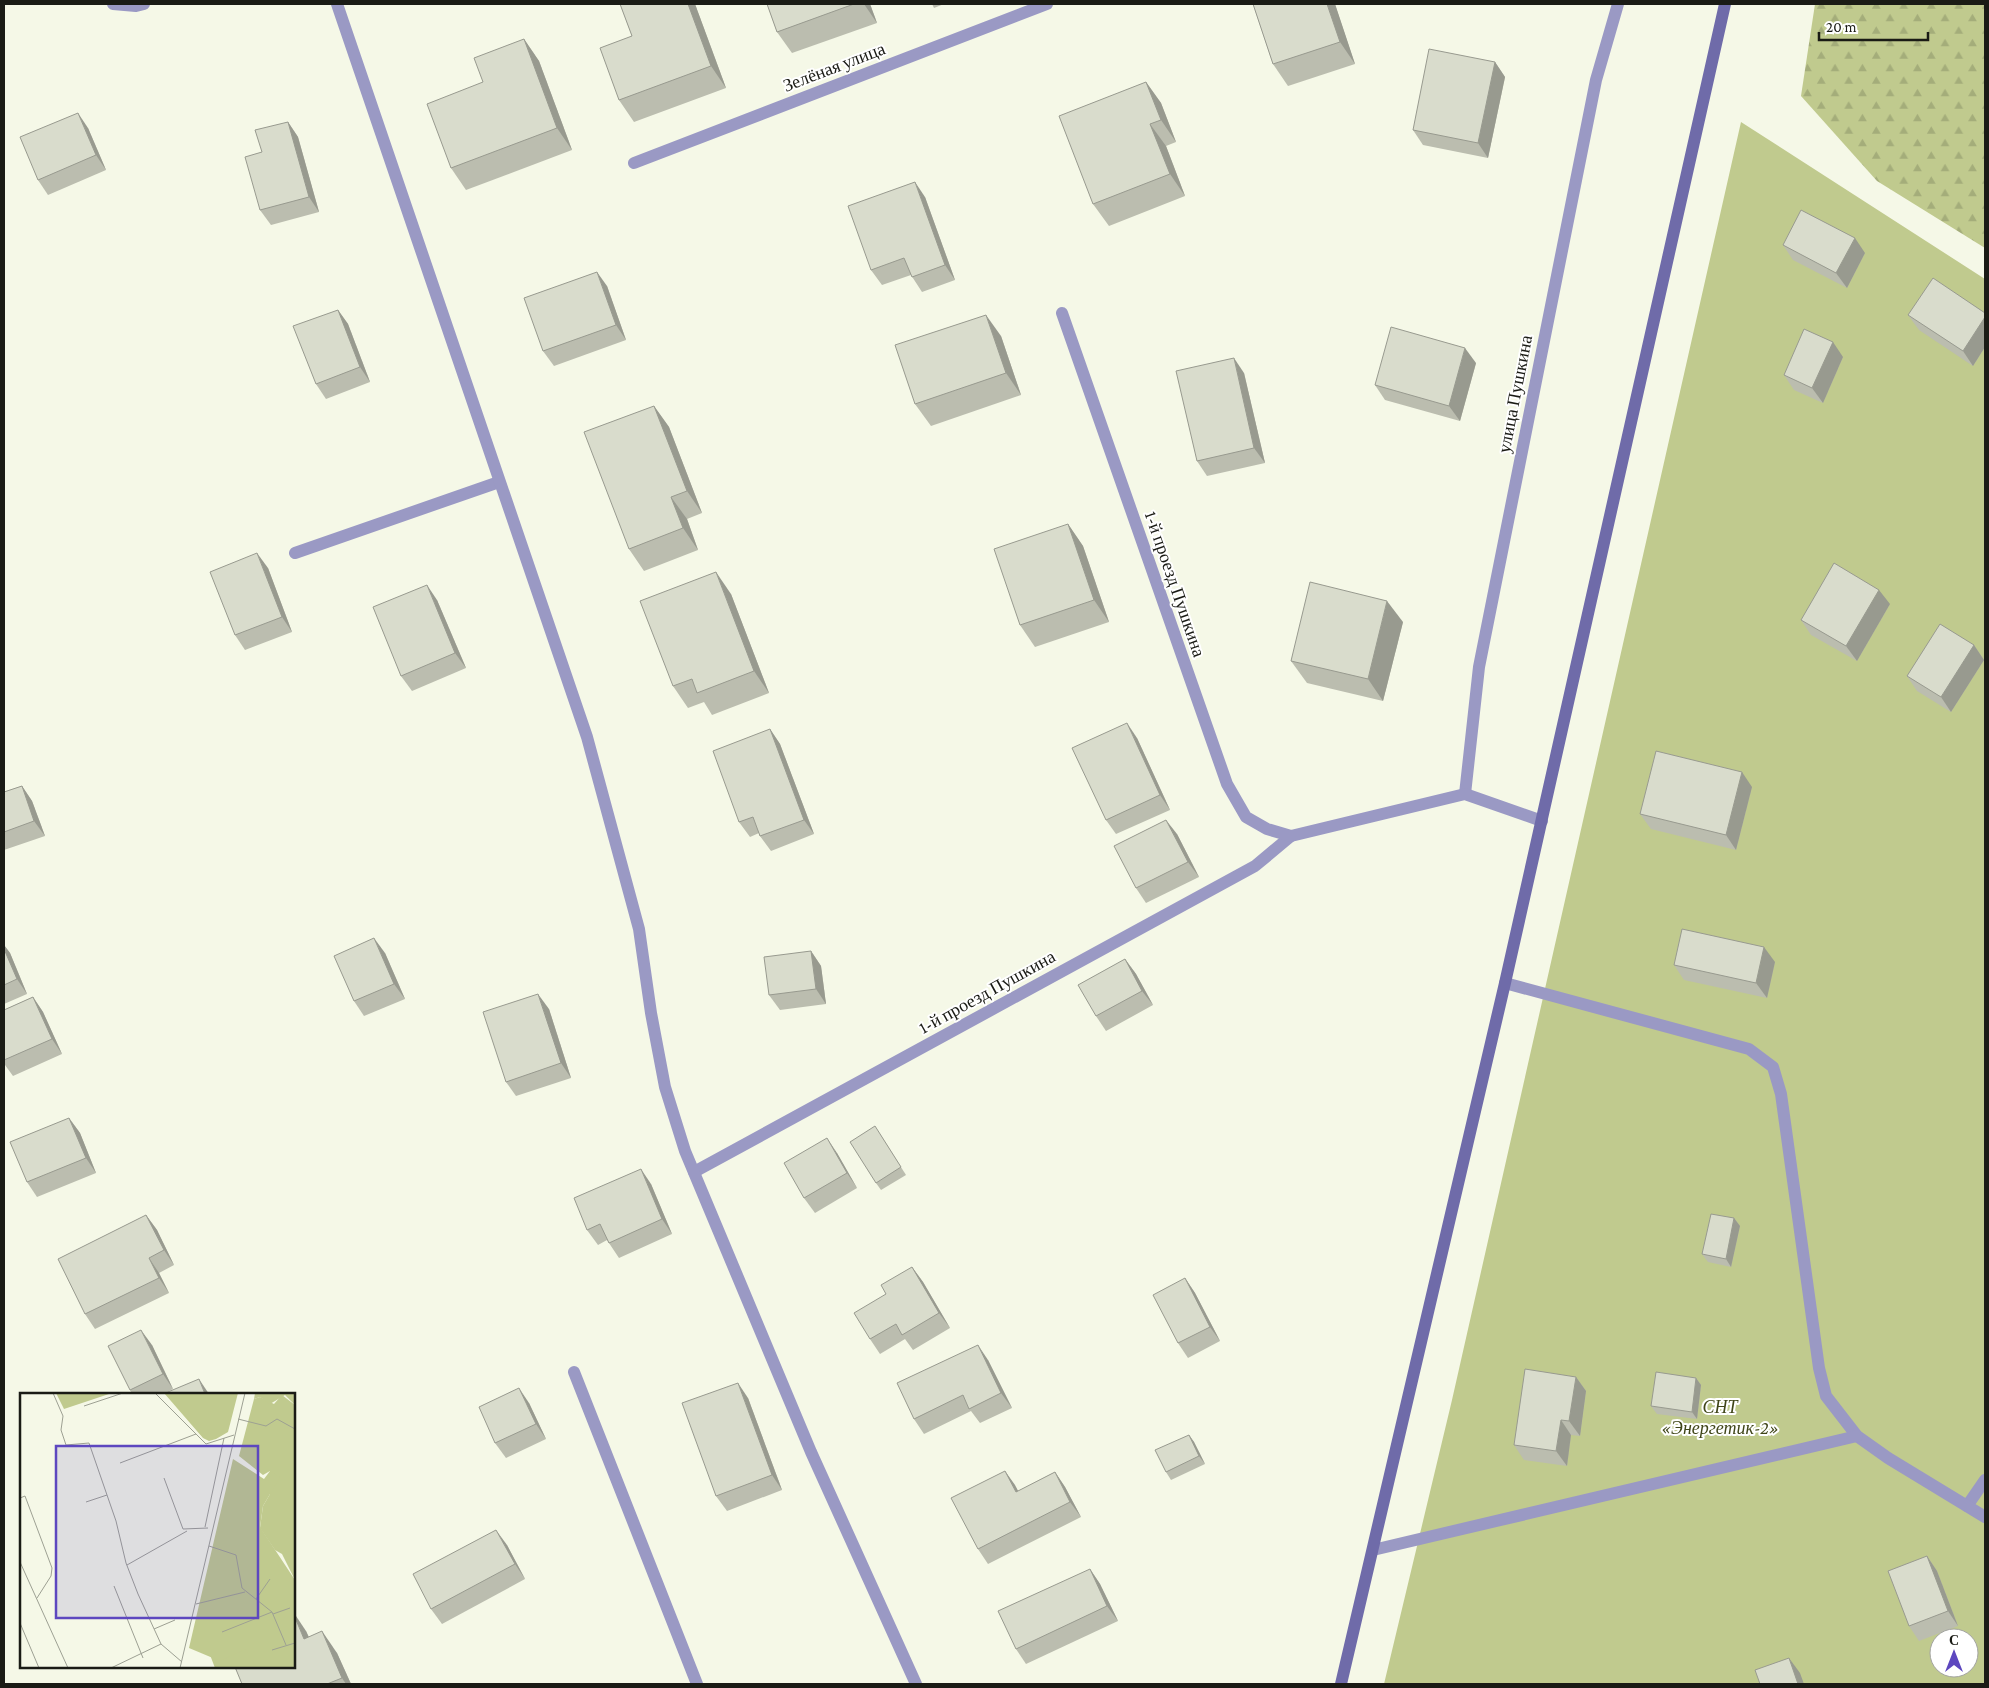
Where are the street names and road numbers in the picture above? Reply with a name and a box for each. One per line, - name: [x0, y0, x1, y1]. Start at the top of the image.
- street label: Зелёная улица: [780, 38, 888, 96]
- street label: улица Пушкина: [1494, 333, 1536, 455]
- street label: 1-й проезд Пушкина: [1141, 509, 1209, 659]
- street label: 1-й проезд Пушкина: [915, 946, 1059, 1038]

